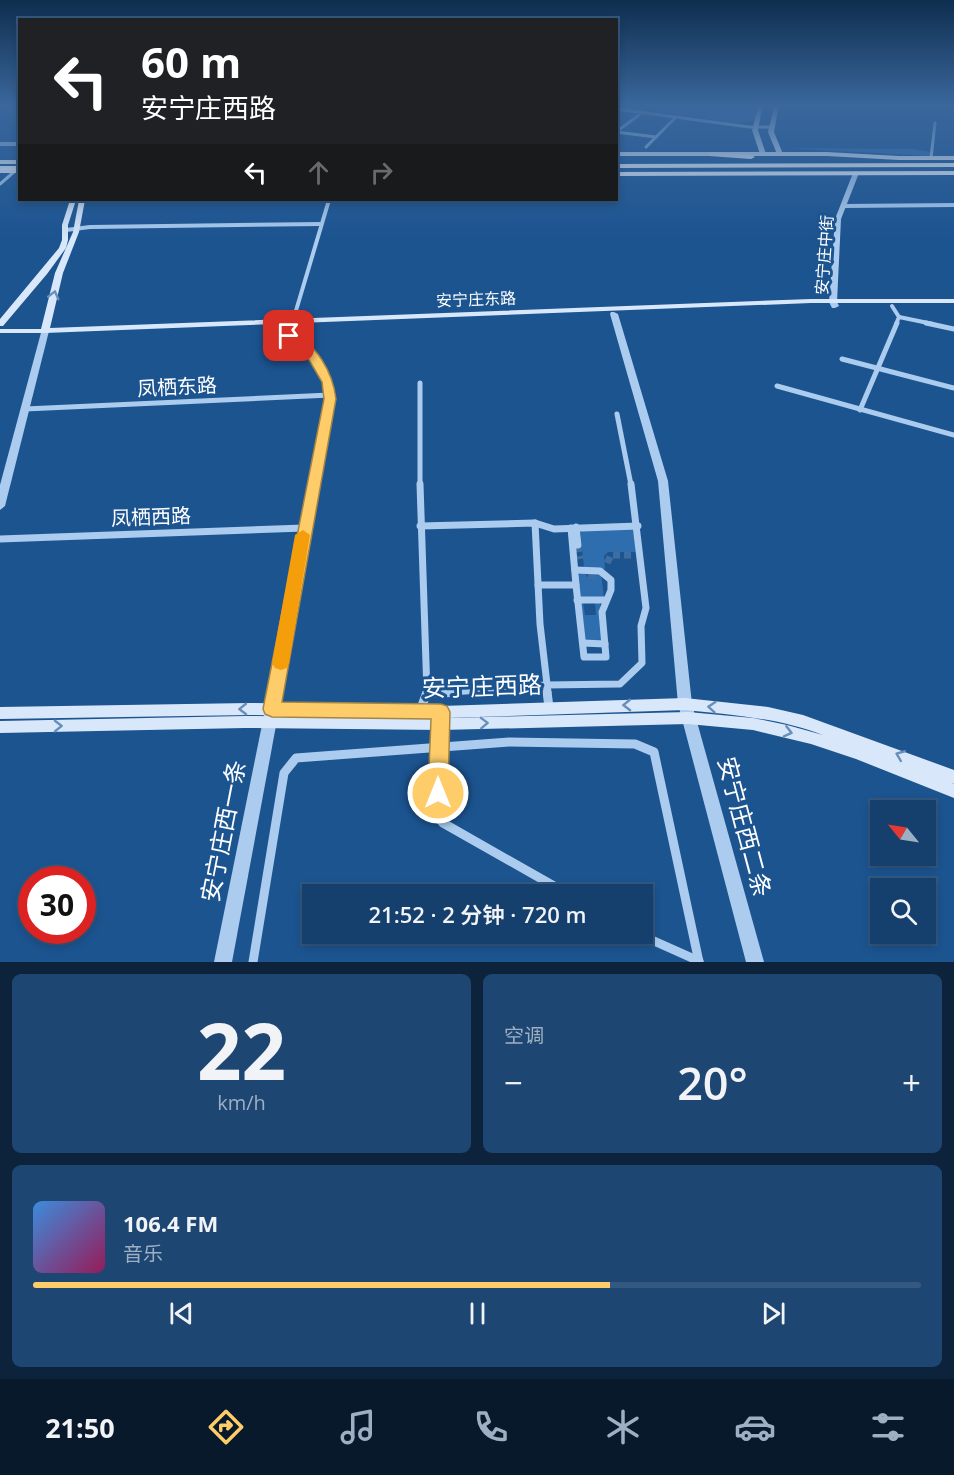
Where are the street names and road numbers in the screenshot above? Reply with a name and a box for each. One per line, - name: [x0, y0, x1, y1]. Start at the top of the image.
- street label: 安宁庄中街: [810, 214, 838, 296]
- street label: 安宁庄东路: [436, 287, 516, 311]
- street label: 凤栖东路: [136, 371, 218, 402]
- street label: 凤栖西路: [111, 502, 191, 531]
- street label: 安宁庄西路: [421, 667, 542, 704]
- street label: 安宁庄西二条: [711, 753, 780, 900]
- street label: 安宁庄西一条: [193, 757, 252, 905]

